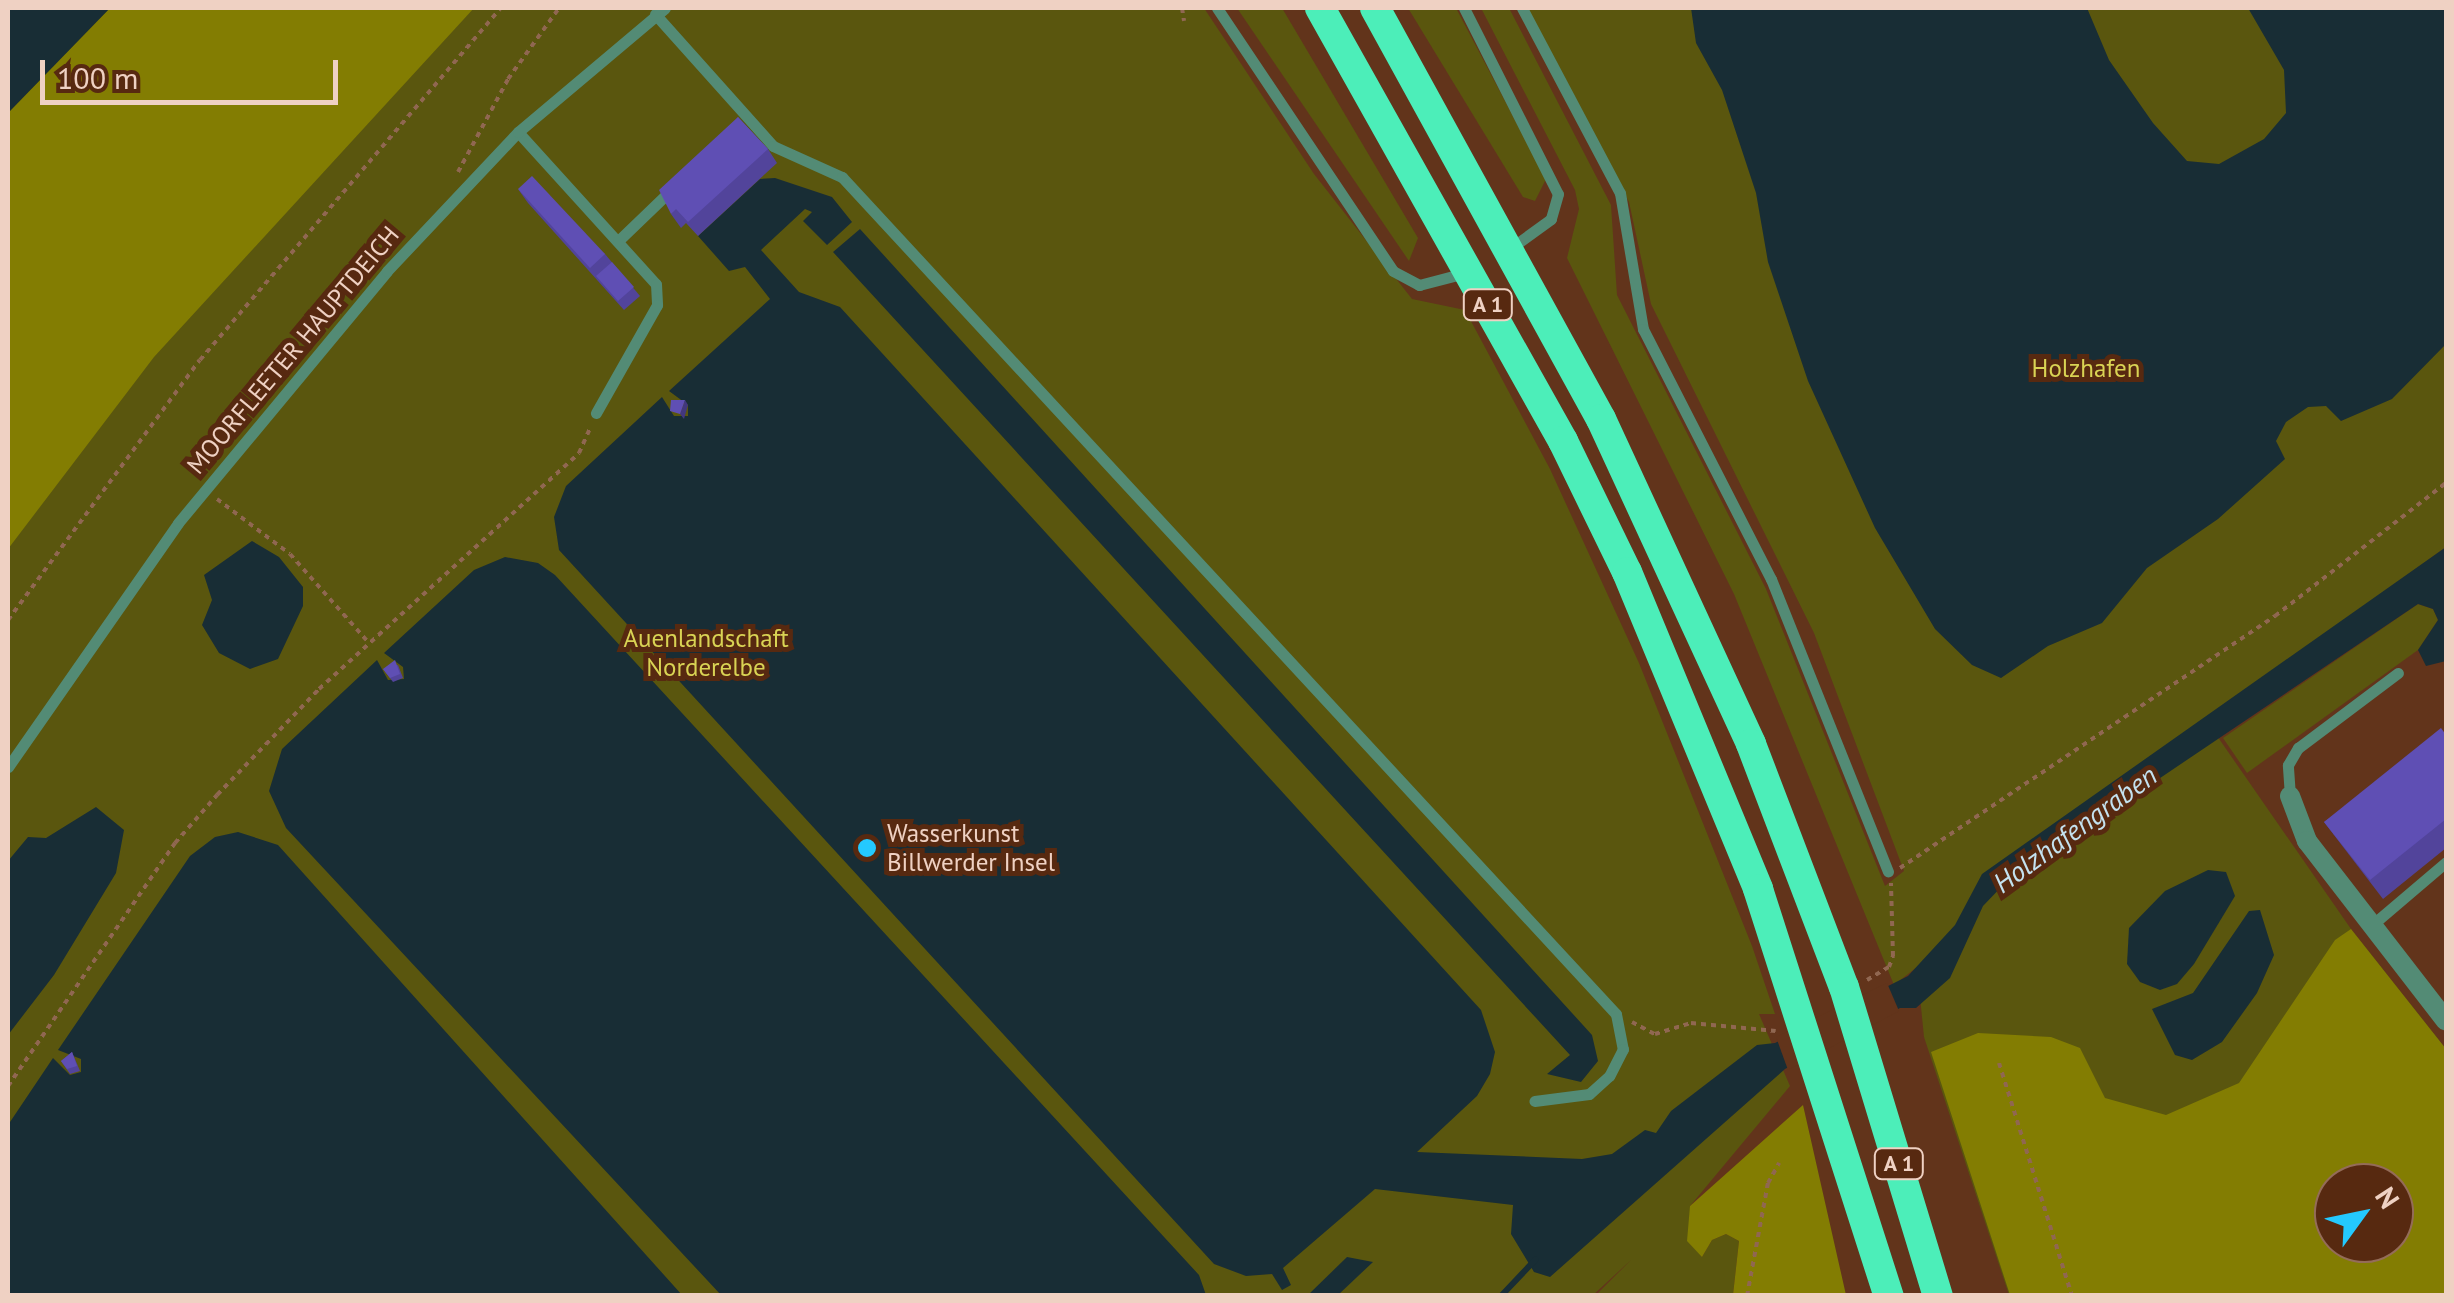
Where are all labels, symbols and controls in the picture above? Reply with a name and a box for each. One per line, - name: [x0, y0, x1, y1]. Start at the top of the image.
- scale bar: [45, 40, 342, 102]
- text: 100 m: [57, 58, 138, 97]
- street label: MOORFLEETER HAUPTDEICH: [181, 220, 405, 480]
- road number: A 1: [1460, 288, 1516, 322]
- park label: Holzhafen: [2032, 353, 2140, 383]
- park label: Auenlandschaft Norderelbe: [623, 624, 789, 683]
- water label: Holzhafengraben: [1986, 758, 2164, 900]
- place label: Wasserkunst Billwerder Insel: [887, 819, 1055, 878]
- marker: Wasserkunst Billwerder Insel: [856, 837, 878, 859]
- road number: A 1: [1872, 1147, 1926, 1181]
- north arrow: [2314, 1163, 2414, 1263]
- text: N: [2367, 1180, 2408, 1215]

